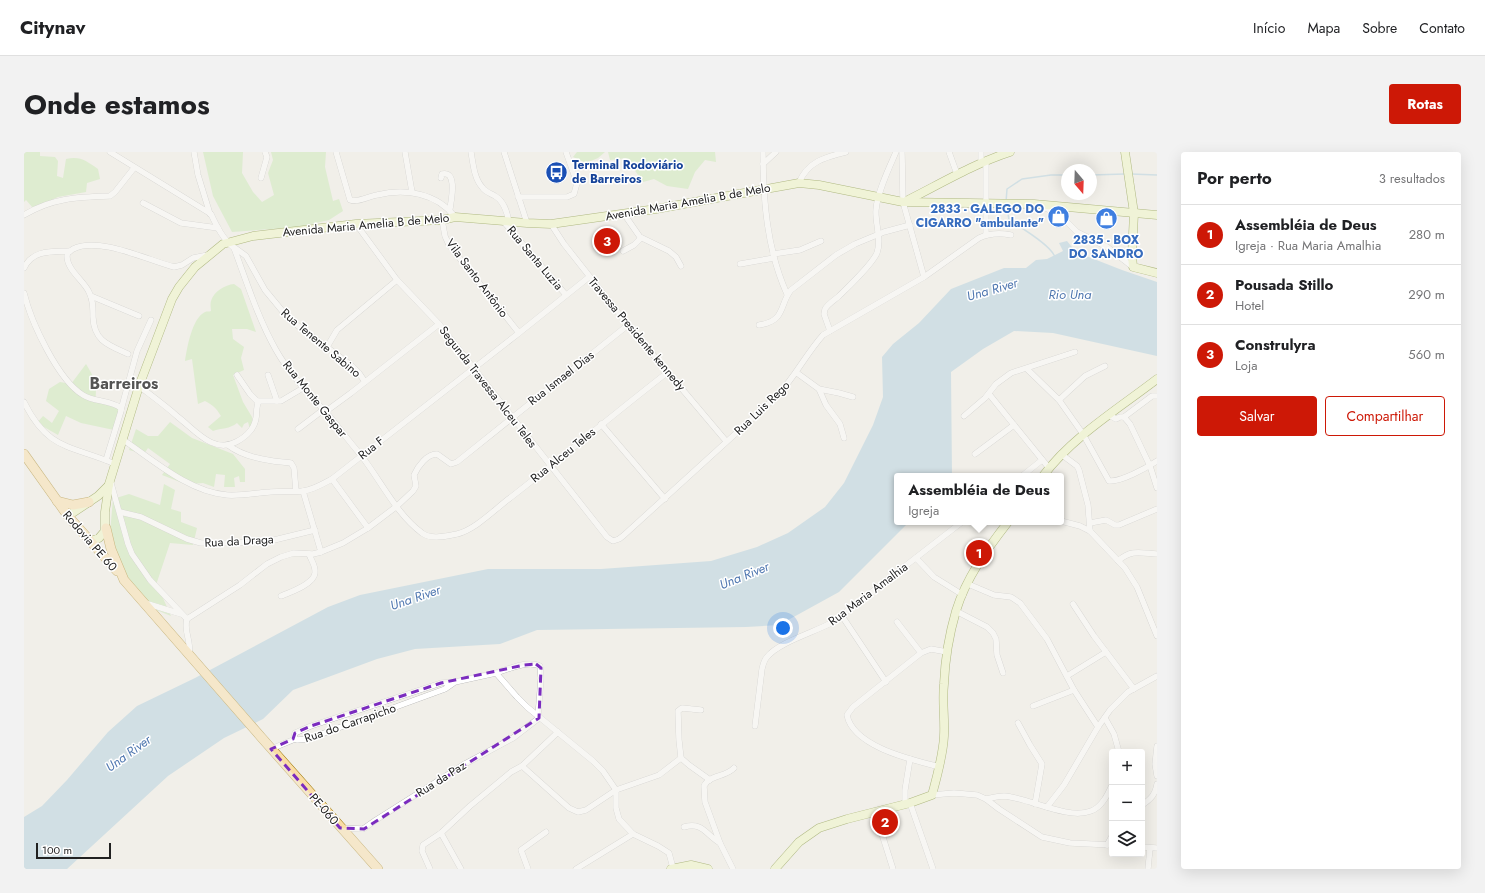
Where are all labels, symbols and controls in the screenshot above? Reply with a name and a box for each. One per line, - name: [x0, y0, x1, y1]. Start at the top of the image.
- text: Citynav: [20, 14, 86, 41]
- text: Início: [1253, 18, 1285, 38]
- text: Mapa: [1307, 18, 1340, 38]
- text: Sobre: [1362, 18, 1397, 38]
- text: Contato: [1419, 18, 1465, 38]
- text: Onde estamos: [24, 84, 210, 125]
- button: Rotas: [1389, 84, 1461, 124]
- place label: Terminal Rodoviário de Barreiros: [572, 156, 683, 188]
- bus stop icon: Terminal Rodoviário de Barreiros: [543, 159, 569, 185]
- north arrow: [1061, 164, 1097, 200]
- text: Por perto: [1197, 166, 1272, 190]
- text: 3 resultados: [1379, 169, 1445, 188]
- street label: Avenida Maria Amelia B de Melo: [604, 179, 772, 225]
- place label: 2833 - GALEGO DO CIGARRO "ambulante": [916, 200, 1044, 232]
- shop icon: 2833 - GALEGO DO CIGARRO "ambulante": [1046, 203, 1072, 229]
- shop icon: 2835 - BOX DO SANDRO: [1093, 206, 1119, 232]
- street label: Avenida Maria Amelia B de Melo: [282, 209, 450, 241]
- text: Assembléia de Deus: [1235, 214, 1377, 236]
- street label: Rua Santa Luzia: [503, 222, 567, 294]
- text: 1: [1207, 225, 1213, 244]
- text: 280 m: [1409, 225, 1445, 244]
- pin: 3: [594, 226, 620, 256]
- place label: 2835 - BOX DO SANDRO: [1069, 231, 1143, 263]
- street label: Vila Santo Antônio: [441, 235, 513, 321]
- text: Igreja · Rua Maria Amalhia: [1235, 236, 1381, 255]
- street label: Travessa Presidente kennedy: [584, 273, 690, 395]
- water label: Una River: [964, 273, 1020, 306]
- text: Pousada Stillo: [1235, 274, 1333, 296]
- water label: Rio Una: [1049, 285, 1091, 304]
- text: 2: [1206, 285, 1214, 304]
- text: 290 m: [1408, 285, 1445, 304]
- text: Hotel: [1235, 296, 1264, 315]
- street label: Rua Tenente Sabino: [277, 304, 365, 382]
- street label: Segunda Travessa Alceu Teles: [435, 322, 541, 452]
- text: Construlyra: [1235, 334, 1316, 356]
- text: 3: [1206, 345, 1214, 364]
- text: 560 m: [1408, 345, 1445, 364]
- street label: Rua Ismael Dias: [524, 346, 598, 410]
- text: Loja: [1235, 356, 1257, 375]
- street label: Rua Monte Gaspar: [278, 357, 352, 442]
- district label: Barreiros: [90, 372, 158, 395]
- street label: Rua Luis Rego: [730, 376, 794, 439]
- button: Salvar: [1197, 396, 1317, 436]
- button: Compartilhar: [1325, 396, 1445, 436]
- street label: Rua Alceu Teles: [527, 423, 600, 487]
- street label: Rua F: [354, 432, 388, 464]
- popup: [894, 473, 1064, 525]
- text: Assembléia de Deus: [908, 479, 1050, 501]
- text: Igreja: [908, 501, 939, 520]
- street label: Rodovia PE 60: [59, 507, 121, 575]
- street label: Rua da Draga: [204, 530, 274, 552]
- pin: 1: [966, 538, 992, 568]
- water label: Una River: [716, 557, 773, 594]
- street label: Rua Maria Amalhia: [824, 558, 912, 630]
- water label: Una River: [387, 580, 444, 615]
- your location: [773, 618, 793, 638]
- street label: Rua do Carrapicho: [302, 699, 399, 747]
- water label: Una River: [102, 730, 156, 776]
- map controls: [1109, 749, 1145, 857]
- button: +: [1109, 749, 1145, 785]
- street label: Rua da Paz: [412, 756, 470, 802]
- button: −: [1109, 785, 1145, 821]
- street label: PE-060: [305, 789, 343, 829]
- pin: 2: [872, 807, 898, 837]
- button: layers: [1109, 821, 1145, 857]
- scale bar: [36, 841, 111, 860]
- text: 100 m: [42, 842, 72, 858]

